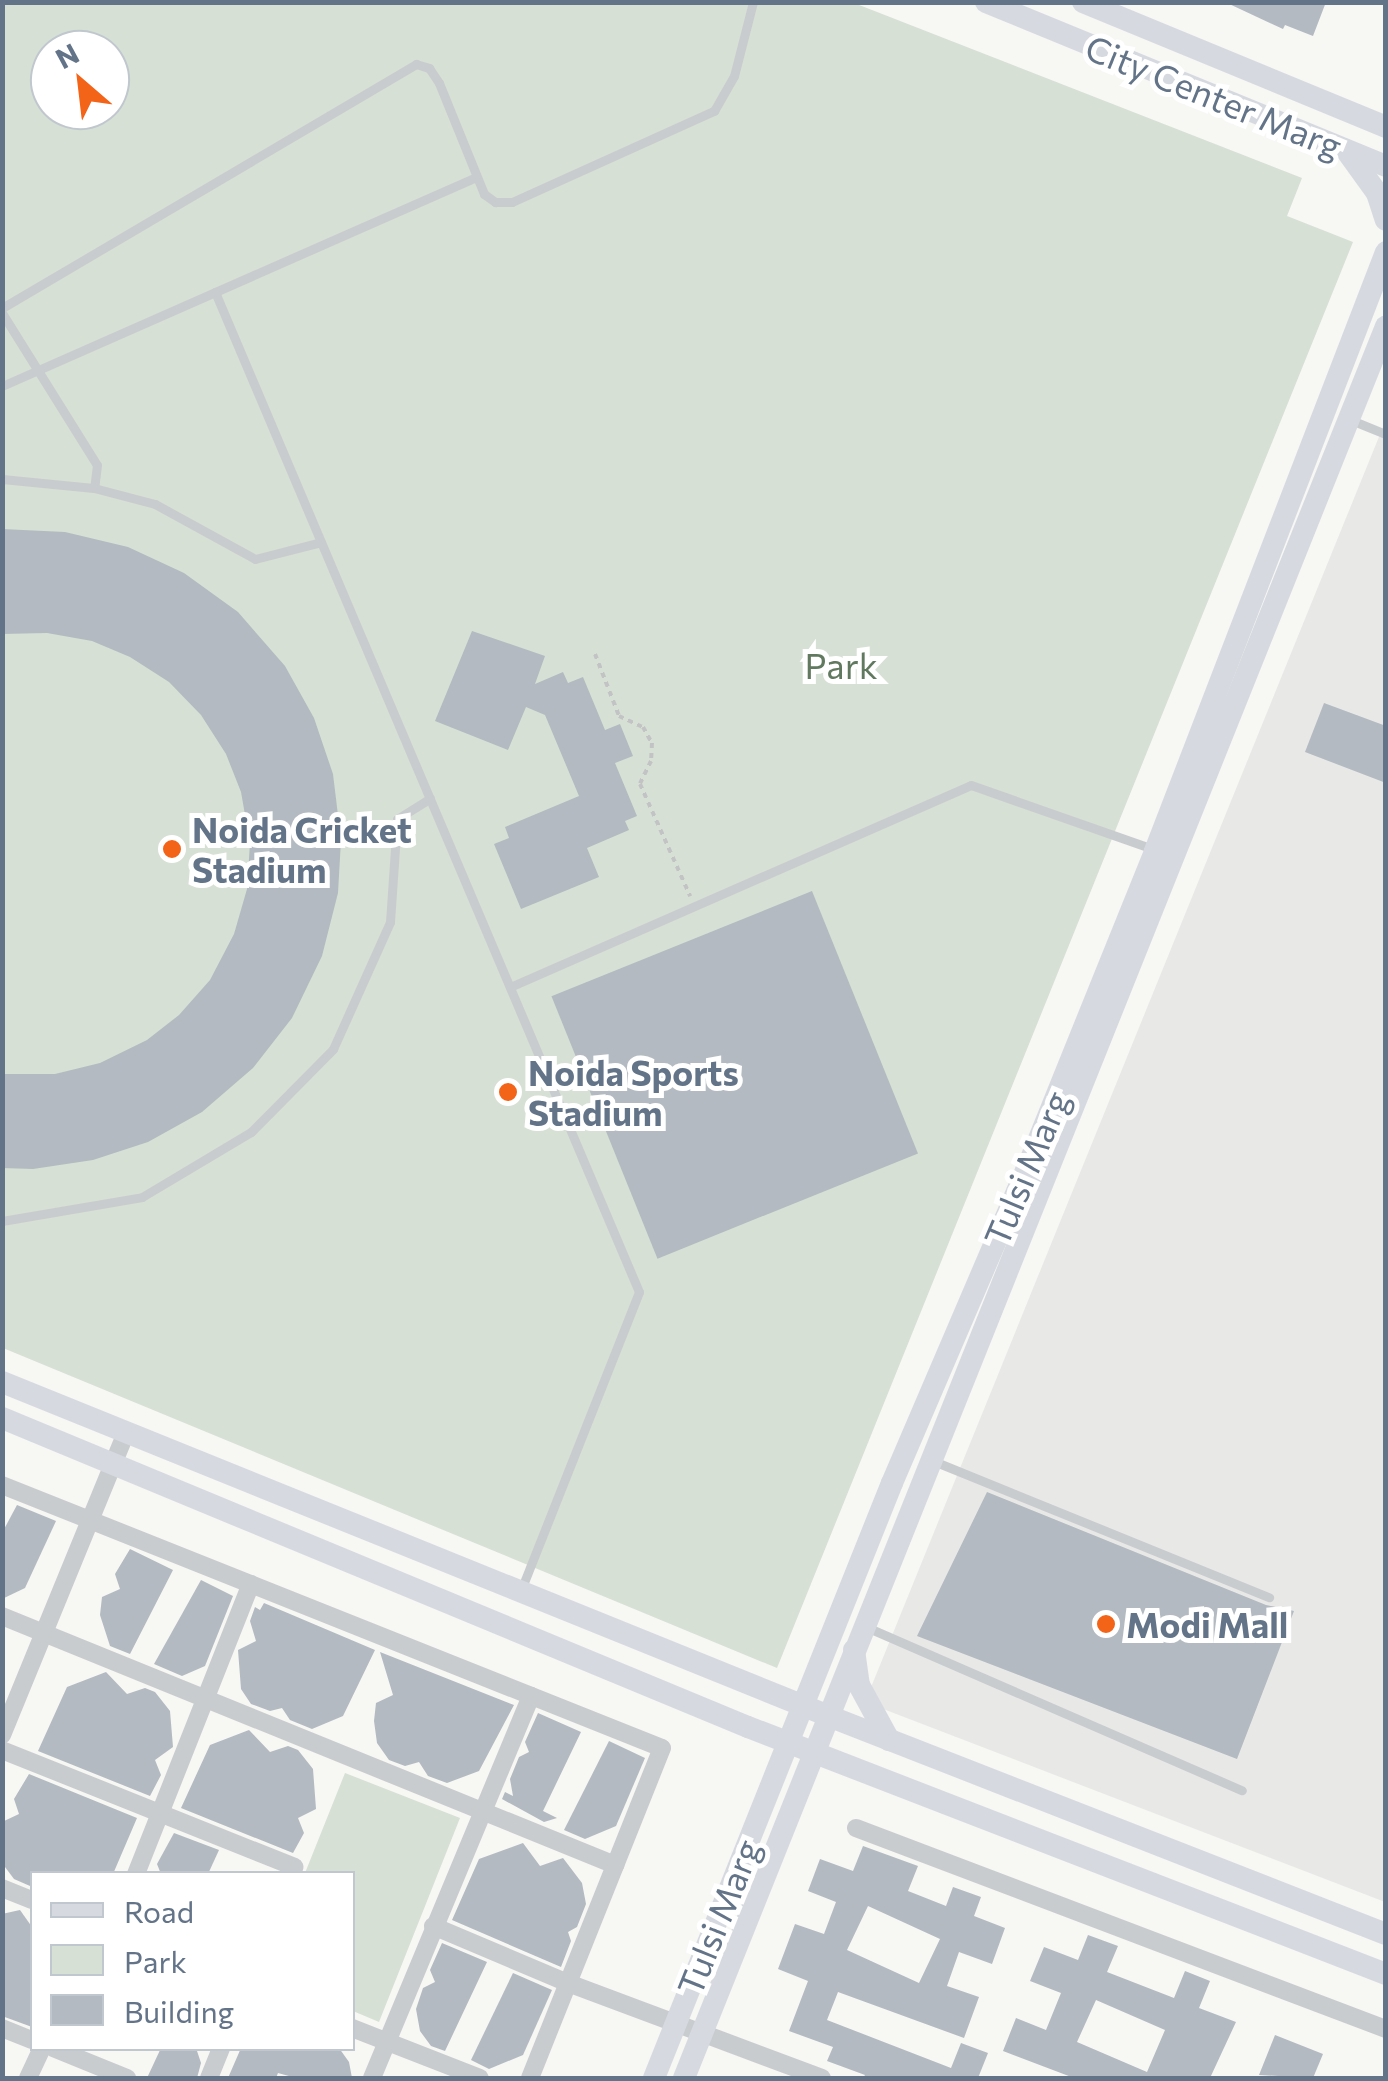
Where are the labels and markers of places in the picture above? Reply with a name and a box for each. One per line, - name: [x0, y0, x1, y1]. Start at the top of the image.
- place label: Noida Cricket Stadium: [192, 808, 412, 890]
- marker: Noida Cricket Stadium: [161, 838, 183, 860]
- place label: Noida Sports Stadium: [528, 1051, 739, 1133]
- marker: Noida Sports Stadium: [497, 1081, 519, 1103]
- place label: Modi Mall: [1126, 1603, 1288, 1645]
- marker: Modi Mall: [1095, 1613, 1117, 1635]

